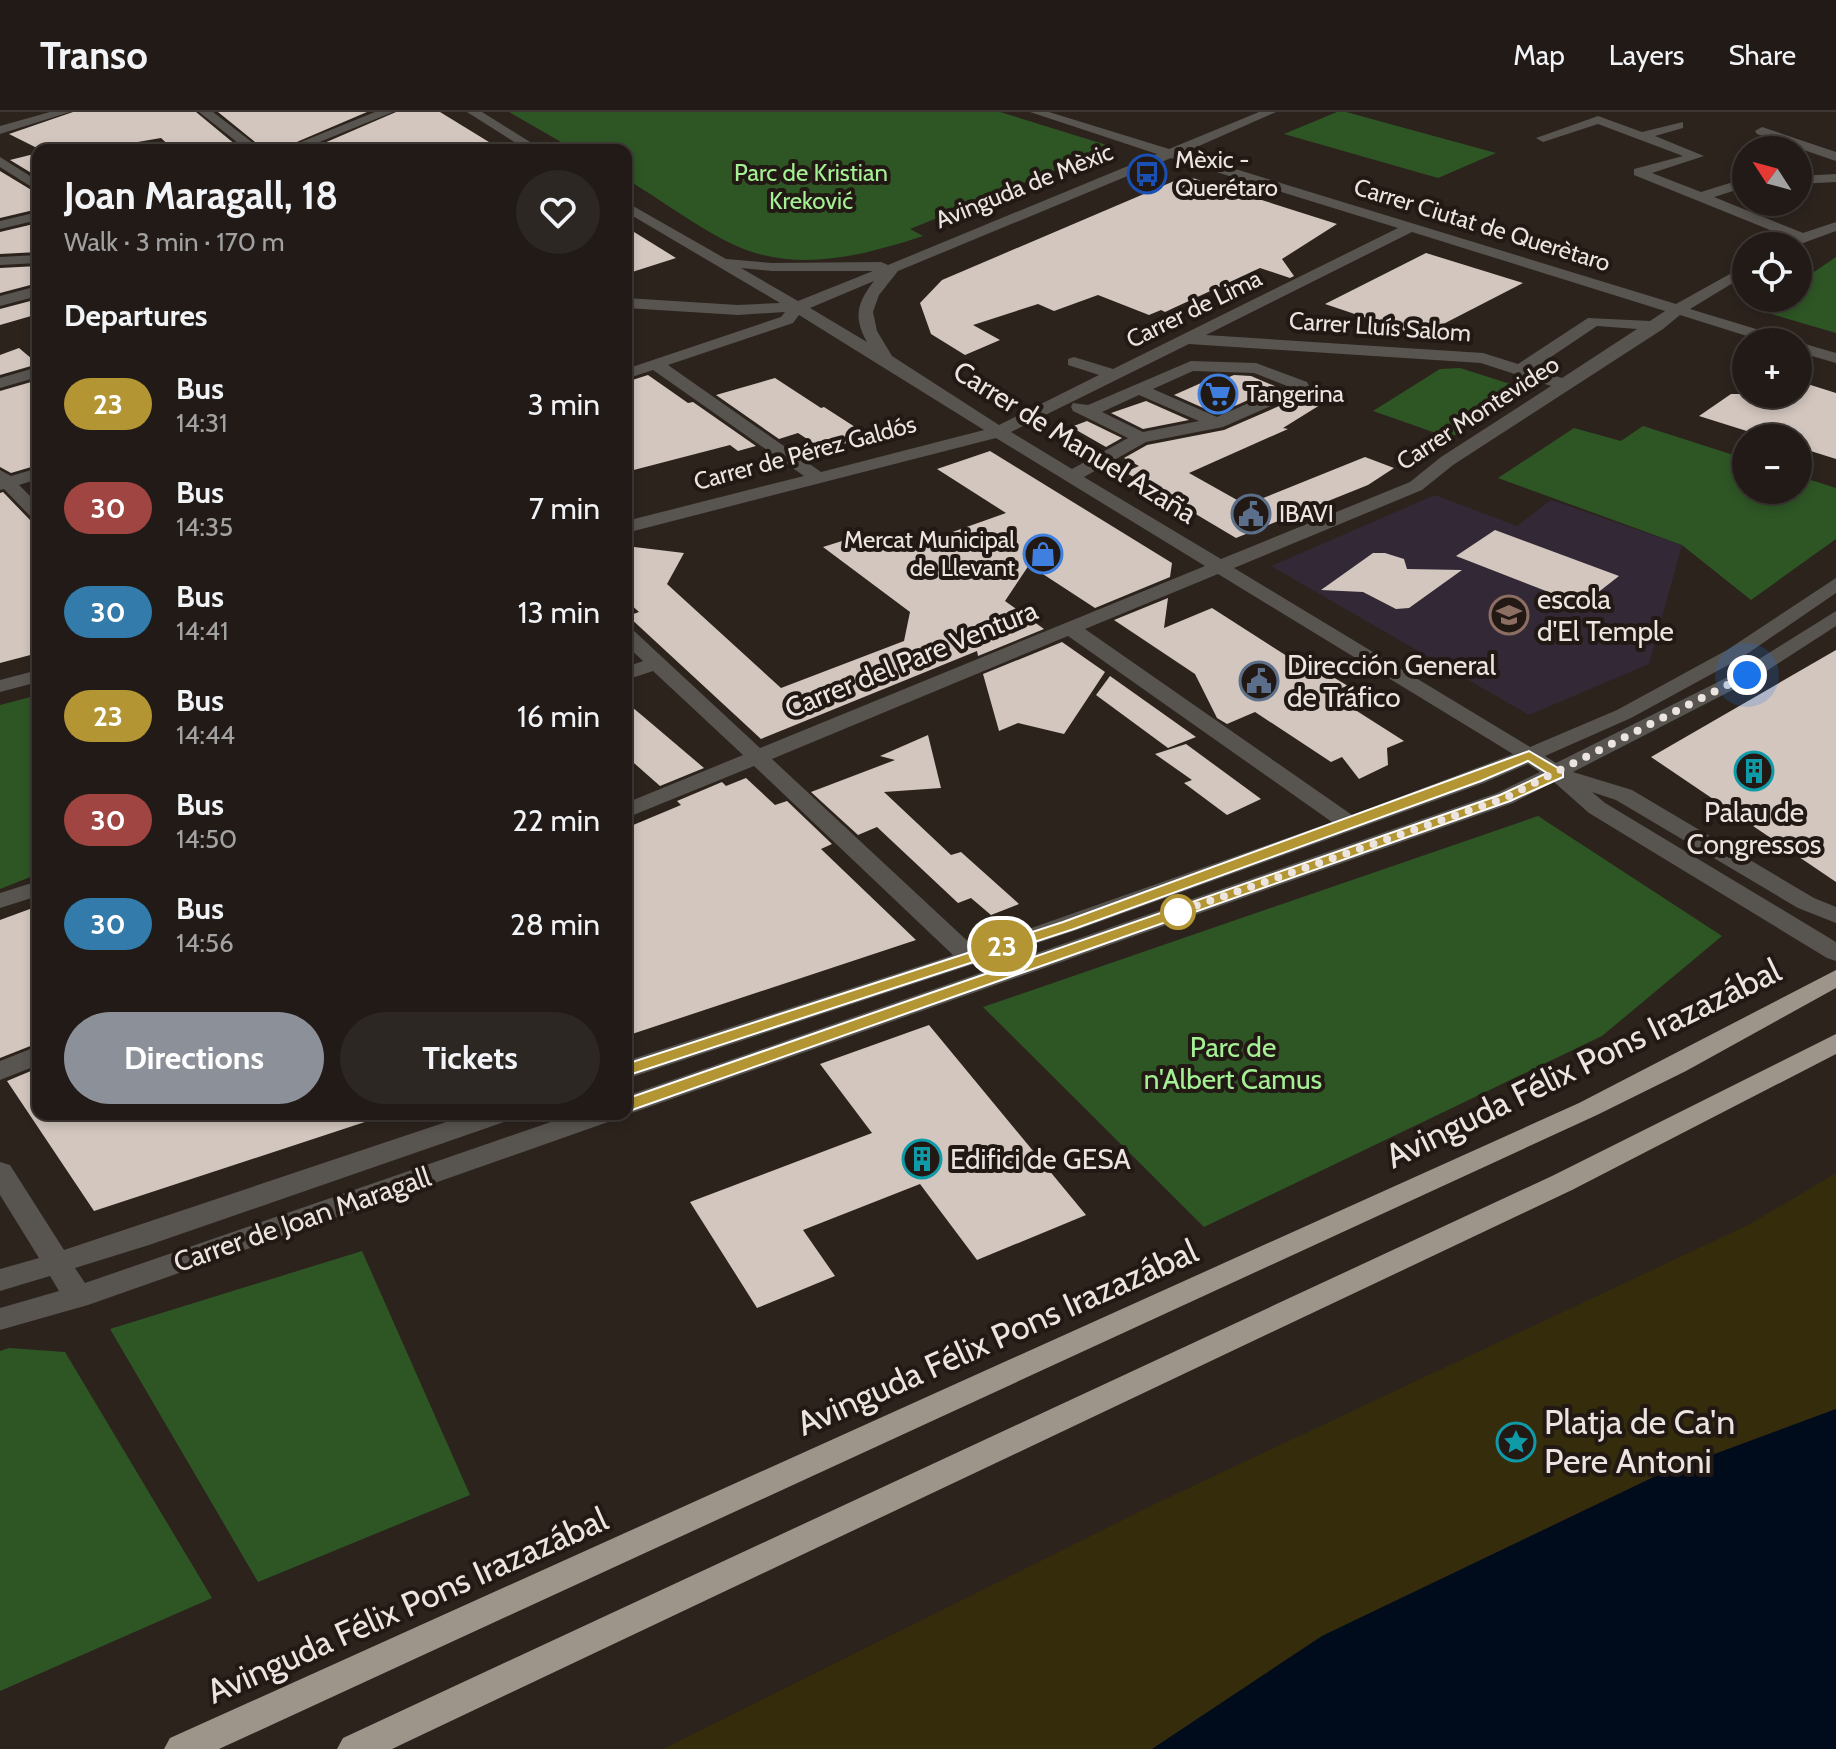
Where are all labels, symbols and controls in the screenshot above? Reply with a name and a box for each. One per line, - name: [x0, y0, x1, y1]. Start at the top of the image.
- text: Transo: [40, 32, 148, 79]
- text: Map: [1513, 38, 1565, 72]
- text: Layers: [1609, 38, 1684, 72]
- text: Share: [1728, 38, 1796, 72]
- north arrow: [1732, 136, 1812, 216]
- map controls: [1732, 136, 1812, 504]
- street label: Avinguda de Mèxic: [931, 137, 1117, 234]
- place label: Mèxic - Querétaro: [1175, 145, 1278, 202]
- bus stop icon: Mèxic - Querétaro: [1126, 153, 1168, 195]
- park label: Parc de Kristian Kreković: [734, 158, 888, 215]
- button: heart: [516, 170, 600, 254]
- text: Joan Maragall, 18: [64, 172, 338, 219]
- street label: Carrer Ciutat de Querètaro: [1351, 172, 1614, 277]
- text: Walk · 3 min · 170 m: [64, 226, 284, 258]
- button: locate: [1732, 232, 1812, 312]
- street label: Carrer de Lima: [1121, 263, 1267, 354]
- text: Departures: [64, 297, 208, 334]
- street label: Carrer Lluís Salom: [1288, 306, 1472, 347]
- button: +: [1732, 328, 1812, 408]
- street label: Carrer Montevideo: [1391, 349, 1564, 476]
- street label: Carrer de Manuel Azaña: [947, 353, 1203, 531]
- text: Bus: [176, 370, 224, 407]
- supermarket icon: Tangerina: [1197, 373, 1239, 415]
- place label: Tangerina: [1246, 379, 1345, 408]
- text: 3 min: [528, 386, 600, 423]
- text: 23: [93, 387, 123, 421]
- text: 14:31: [176, 407, 227, 439]
- street label: Carrer de Pérez Galdós: [690, 409, 919, 496]
- button: −: [1732, 424, 1812, 504]
- text: Bus: [176, 474, 224, 511]
- text: 7 min: [529, 490, 600, 527]
- text: 30: [91, 491, 125, 525]
- public building icon: IBAVI: [1230, 493, 1272, 535]
- place label: IBAVI: [1279, 499, 1334, 528]
- text: 14:35: [176, 511, 233, 543]
- place label: Mercat Municipal de Llevant: [844, 525, 1015, 582]
- shop icon: Mercat Municipal de Llevant: [1022, 533, 1064, 575]
- text: Bus: [176, 578, 224, 615]
- place label: escola d'El Temple: [1537, 582, 1674, 648]
- street label: Carrer del Pare Ventura: [780, 592, 1043, 725]
- text: 13 min: [518, 594, 600, 631]
- school or university icon: escola d'El Temple: [1488, 594, 1530, 636]
- text: 30: [91, 595, 125, 629]
- text: 14:41: [176, 615, 228, 647]
- place label: Dirección General de Tráfico: [1287, 648, 1497, 714]
- your location: [1727, 655, 1767, 695]
- public building icon: Dirección General de Tráfico: [1238, 660, 1280, 702]
- text: Bus: [176, 682, 224, 719]
- text: 16 min: [517, 698, 600, 735]
- text: 23: [93, 699, 123, 733]
- text: 14:44: [176, 719, 235, 751]
- building icon: Palau de Congressos: [1733, 750, 1775, 792]
- text: Bus: [176, 786, 224, 823]
- place label: Palau de Congressos: [1687, 795, 1821, 861]
- text: 22 min: [512, 802, 600, 839]
- text: 30: [91, 803, 125, 837]
- text: 14:50: [176, 823, 237, 855]
- text: Bus: [176, 890, 224, 927]
- unlabelled marker: [1161, 895, 1195, 929]
- text: 28 min: [510, 906, 600, 943]
- text: 30: [91, 907, 125, 941]
- line badge: 23: [966, 920, 1038, 972]
- text: 14:56: [176, 927, 234, 959]
- text: 23: [987, 929, 1017, 963]
- street label: Avinguda Félix Pons Irazazábal: [1379, 949, 1787, 1177]
- button: Directions: [64, 1012, 324, 1104]
- button: Tickets: [340, 1012, 600, 1104]
- park label: Parc de n'Albert Camus: [1144, 1030, 1322, 1096]
- building icon: Edifici de GESA: [901, 1138, 943, 1180]
- place label: Edifici de GESA: [950, 1142, 1132, 1176]
- street label: Carrer de Joan Maragall: [169, 1159, 436, 1279]
- street label: Avinguda Félix Pons Irazazábal: [790, 1229, 1204, 1445]
- place label: Platja de Ca'n Pere Antoni: [1544, 1401, 1735, 1482]
- place icon: Platja de Ca'n Pere Antoni: [1495, 1421, 1537, 1463]
- street label: Avinguda Félix Pons Irazazábal: [200, 1497, 614, 1713]

